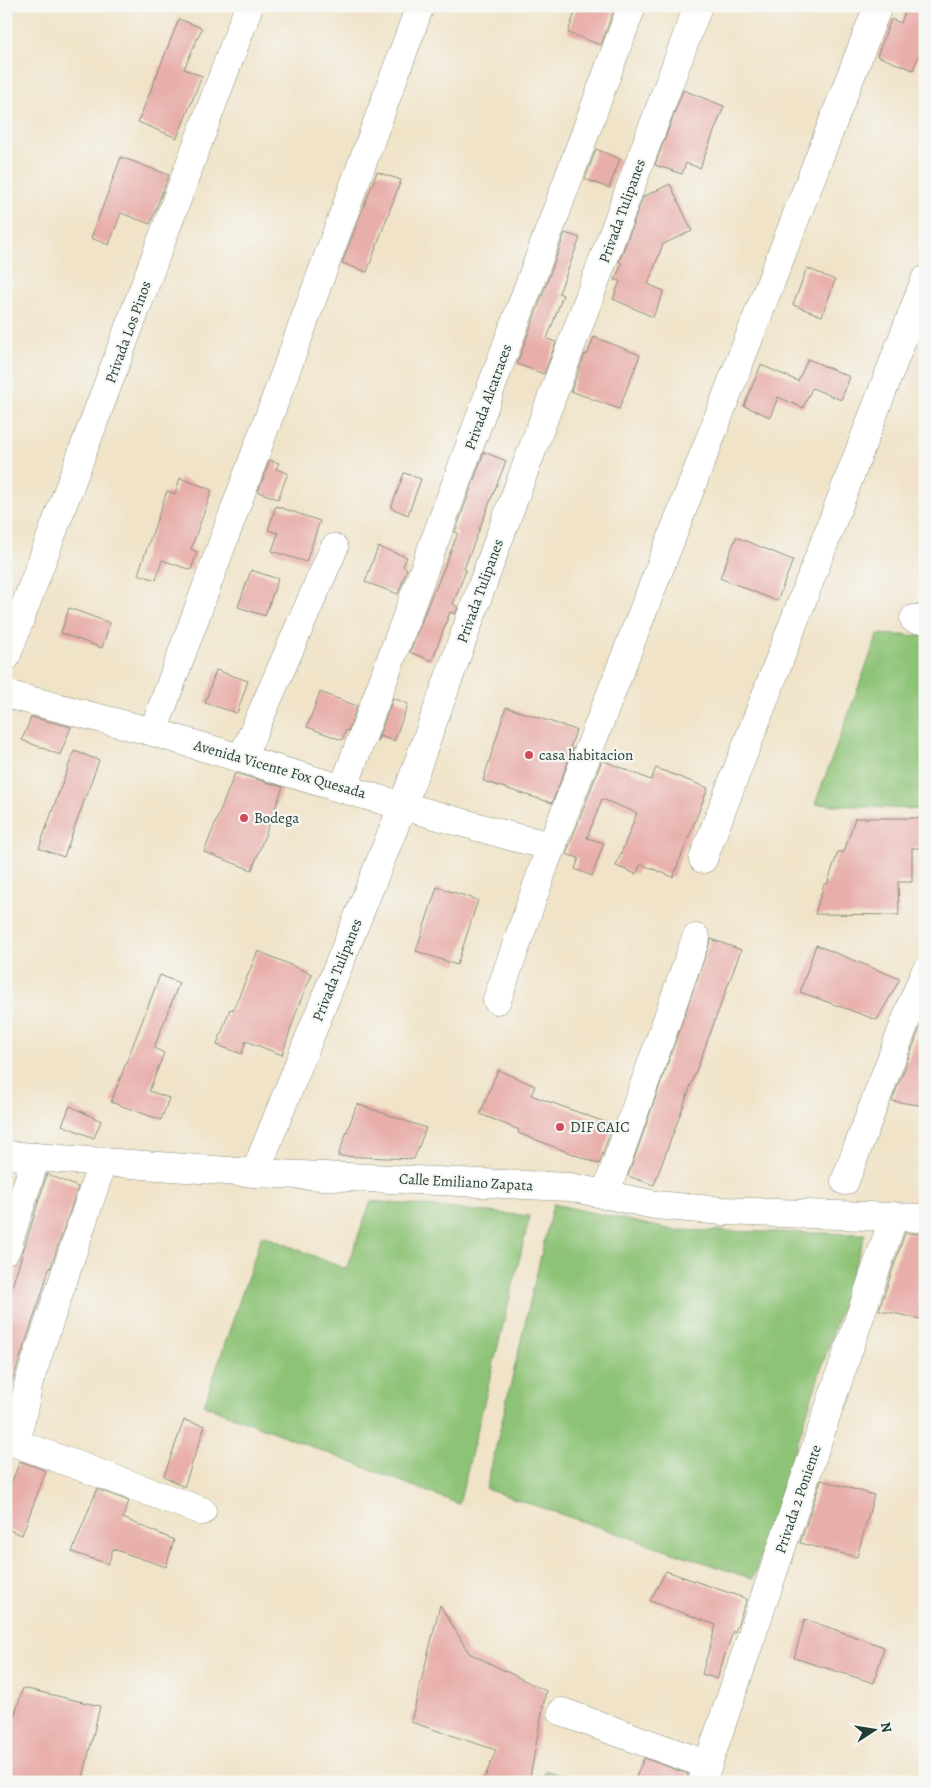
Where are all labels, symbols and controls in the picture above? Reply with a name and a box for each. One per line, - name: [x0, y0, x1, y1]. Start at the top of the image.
- street label: Privada Tulipanes: [594, 156, 650, 266]
- street label: Privada Los Pinos: [100, 278, 156, 386]
- street label: Privada Alcatraces: [460, 341, 516, 453]
- street label: Privada Tulipanes: [452, 536, 508, 646]
- street label: Avenida Vicente Fox Quesada: [191, 735, 368, 803]
- place label: casa habitacion: [539, 745, 633, 765]
- marker: casa habitacion: [523, 749, 535, 761]
- place label: Bodega: [254, 808, 299, 828]
- marker: Bodega: [238, 812, 250, 824]
- street label: Privada Tulipanes: [307, 916, 367, 1024]
- place label: DIF CAIC: [570, 1117, 630, 1137]
- marker: DIF CAIC: [554, 1121, 566, 1133]
- street label: Calle Emiliano Zapata: [398, 1168, 534, 1196]
- street label: Privada 2 Poniente: [770, 1442, 826, 1556]
- north arrow: [848, 1706, 898, 1756]
- text: N: [876, 1720, 897, 1734]

